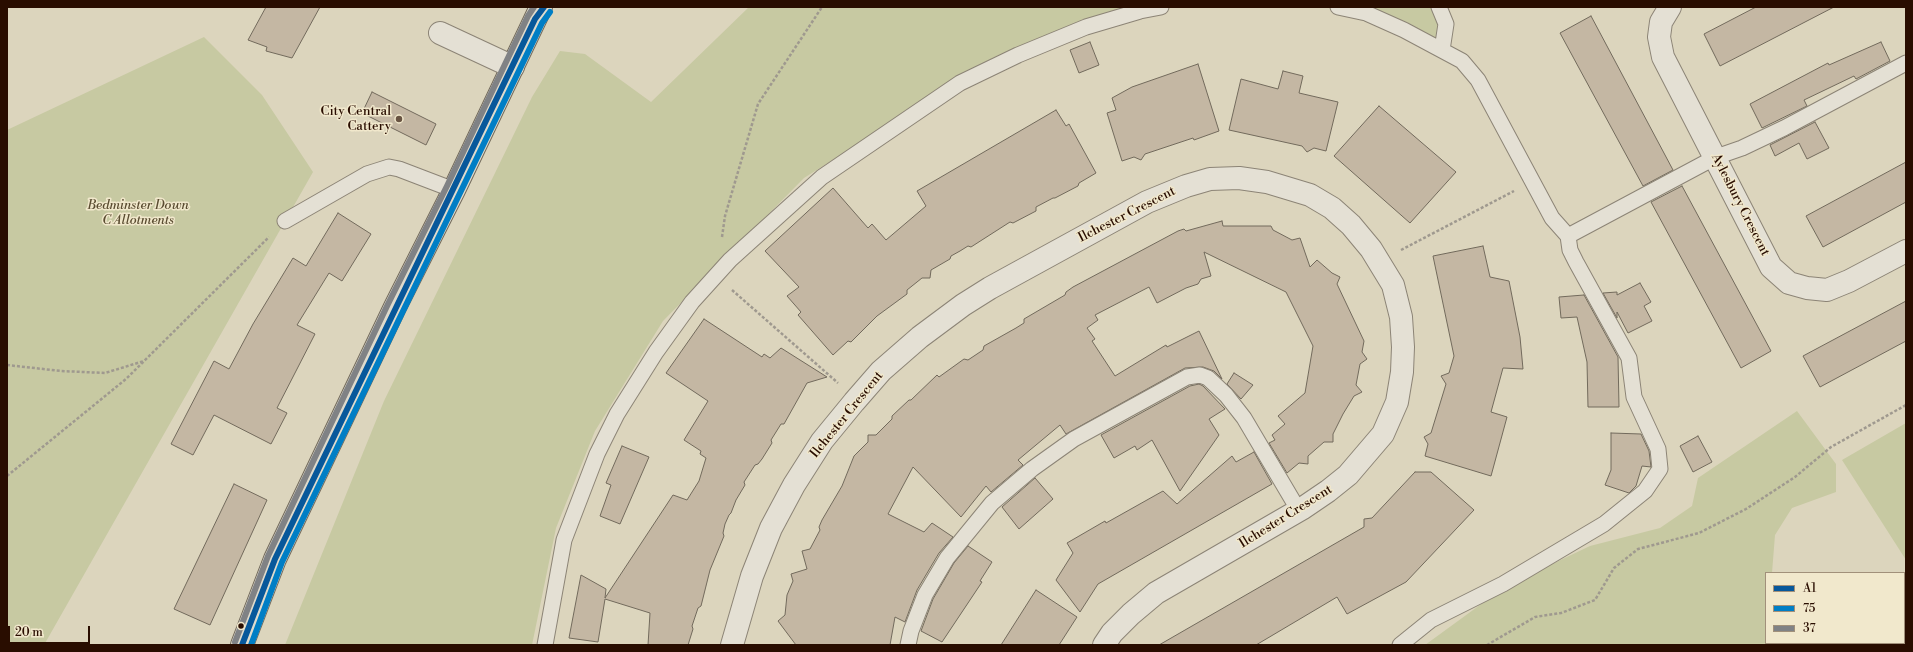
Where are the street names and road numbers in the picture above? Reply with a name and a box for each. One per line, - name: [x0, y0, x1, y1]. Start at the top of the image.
- street label: Aylesbury Crescent: [1707, 151, 1773, 259]
- street label: Ilchester Crescent: [1076, 184, 1178, 246]
- street label: Ilchester Crescent: [807, 369, 887, 461]
- street label: Ilchester Crescent: [1237, 482, 1335, 552]

